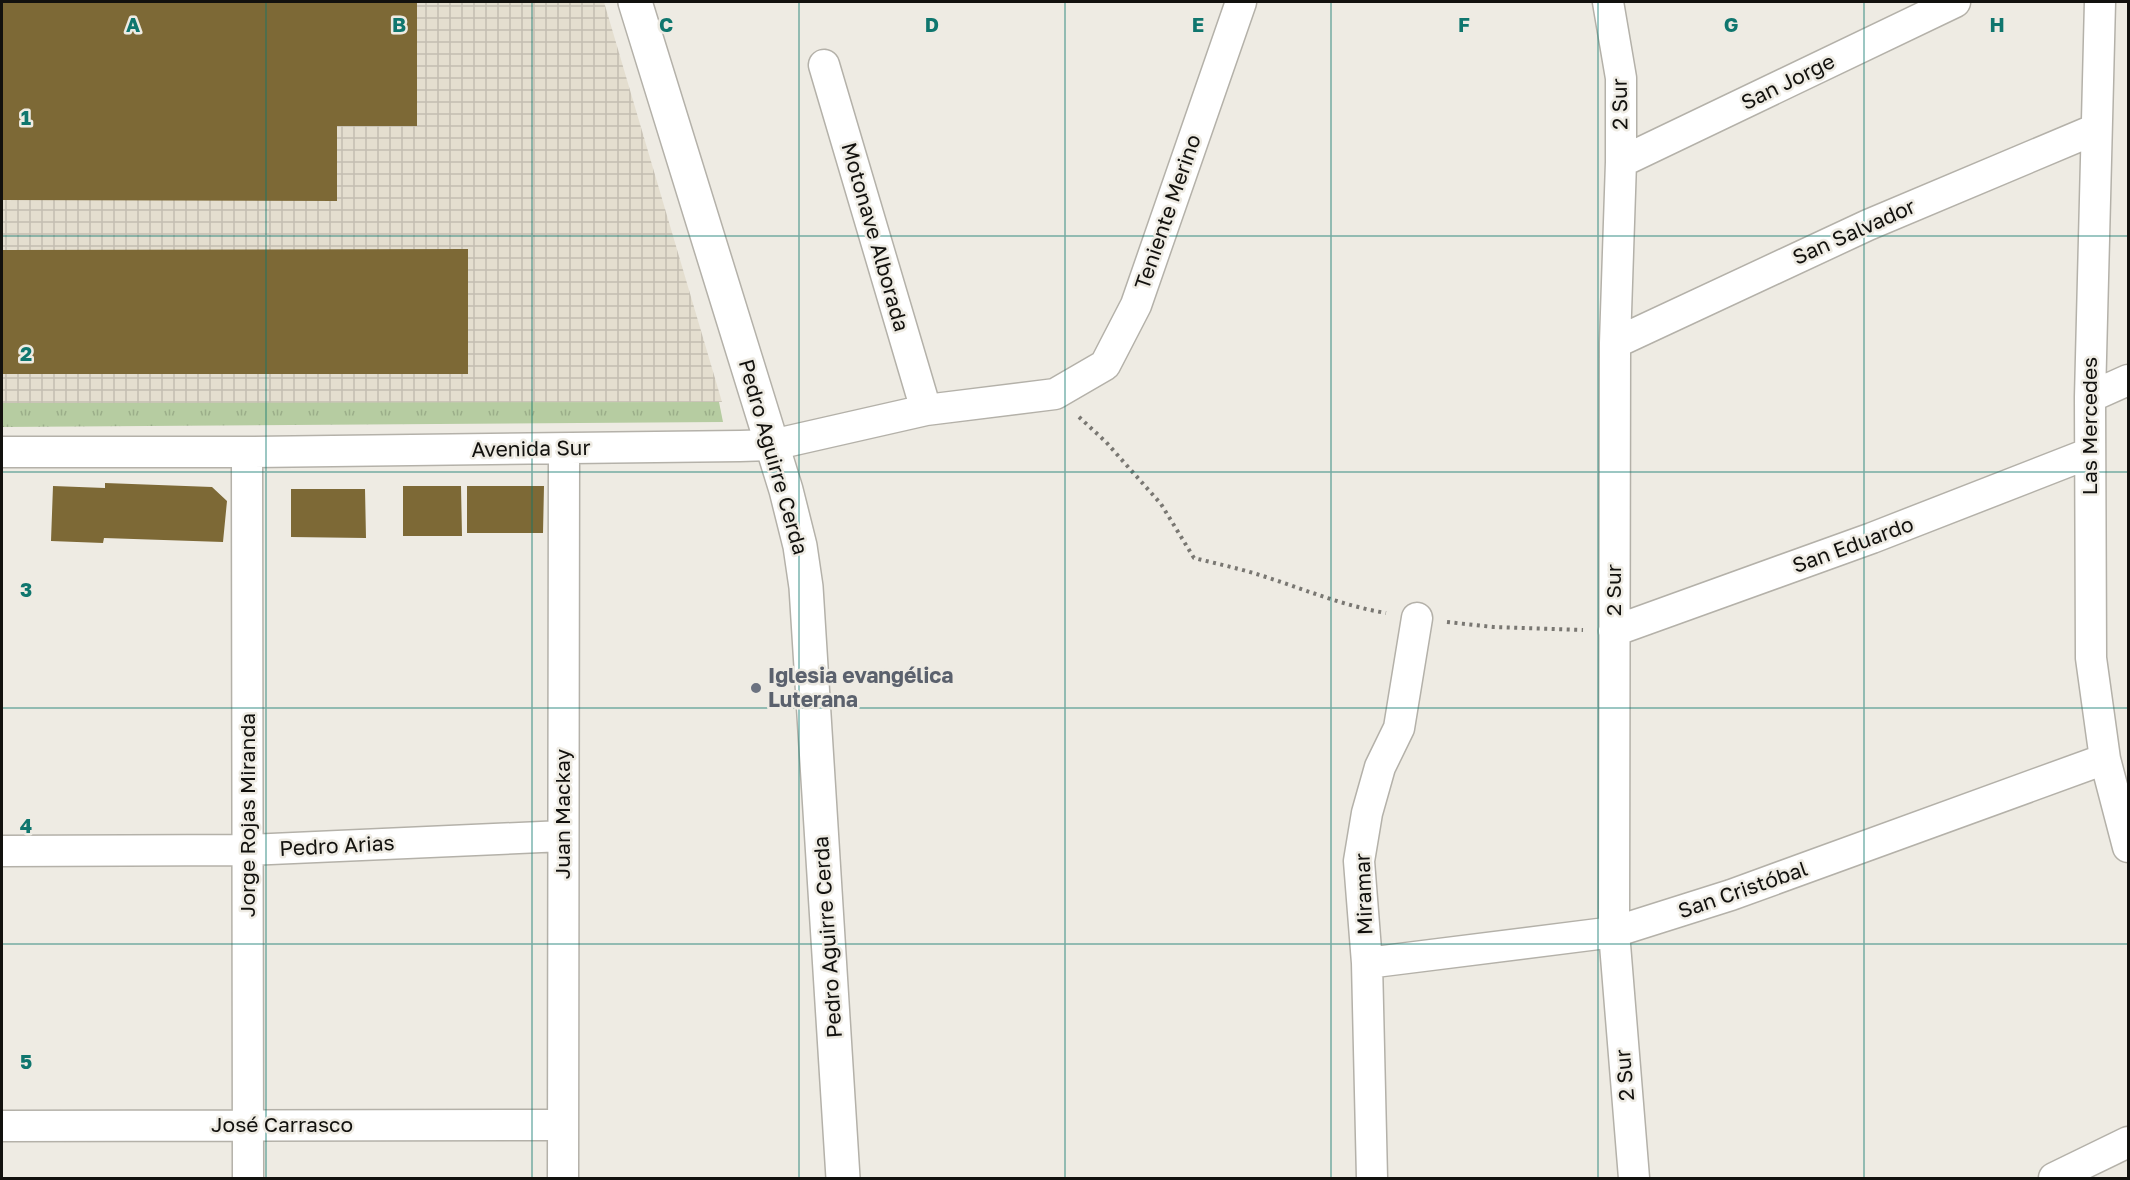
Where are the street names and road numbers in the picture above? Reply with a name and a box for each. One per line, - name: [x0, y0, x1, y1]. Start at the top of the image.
- street label: San Jorge: [1737, 47, 1839, 115]
- street label: 2 Sur: [1606, 78, 1632, 130]
- street label: Teniente Merino: [1128, 131, 1206, 293]
- street label: Motonave Alborada: [837, 139, 915, 334]
- street label: San Salvador: [1788, 192, 1919, 270]
- street label: Pedro Aguirre Cerda: [734, 356, 814, 558]
- street label: Las Mercedes: [2076, 357, 2102, 495]
- street label: Avenida Sur: [471, 434, 591, 462]
- street label: San Eduardo: [1789, 510, 1917, 578]
- street label: 2 Sur: [1600, 564, 1626, 616]
- street label: Jorge Rojas Miranda: [234, 713, 260, 917]
- street label: Juan Mackay: [549, 748, 575, 879]
- street label: Pedro Arias: [279, 829, 395, 861]
- street label: Pedro Aguirre Cerda: [807, 835, 847, 1039]
- street label: Miramar: [1349, 853, 1377, 936]
- street label: San Cristóbal: [1675, 855, 1811, 923]
- street label: 2 Sur: [1609, 1048, 1639, 1102]
- street label: José Carrasco: [211, 1111, 353, 1137]

